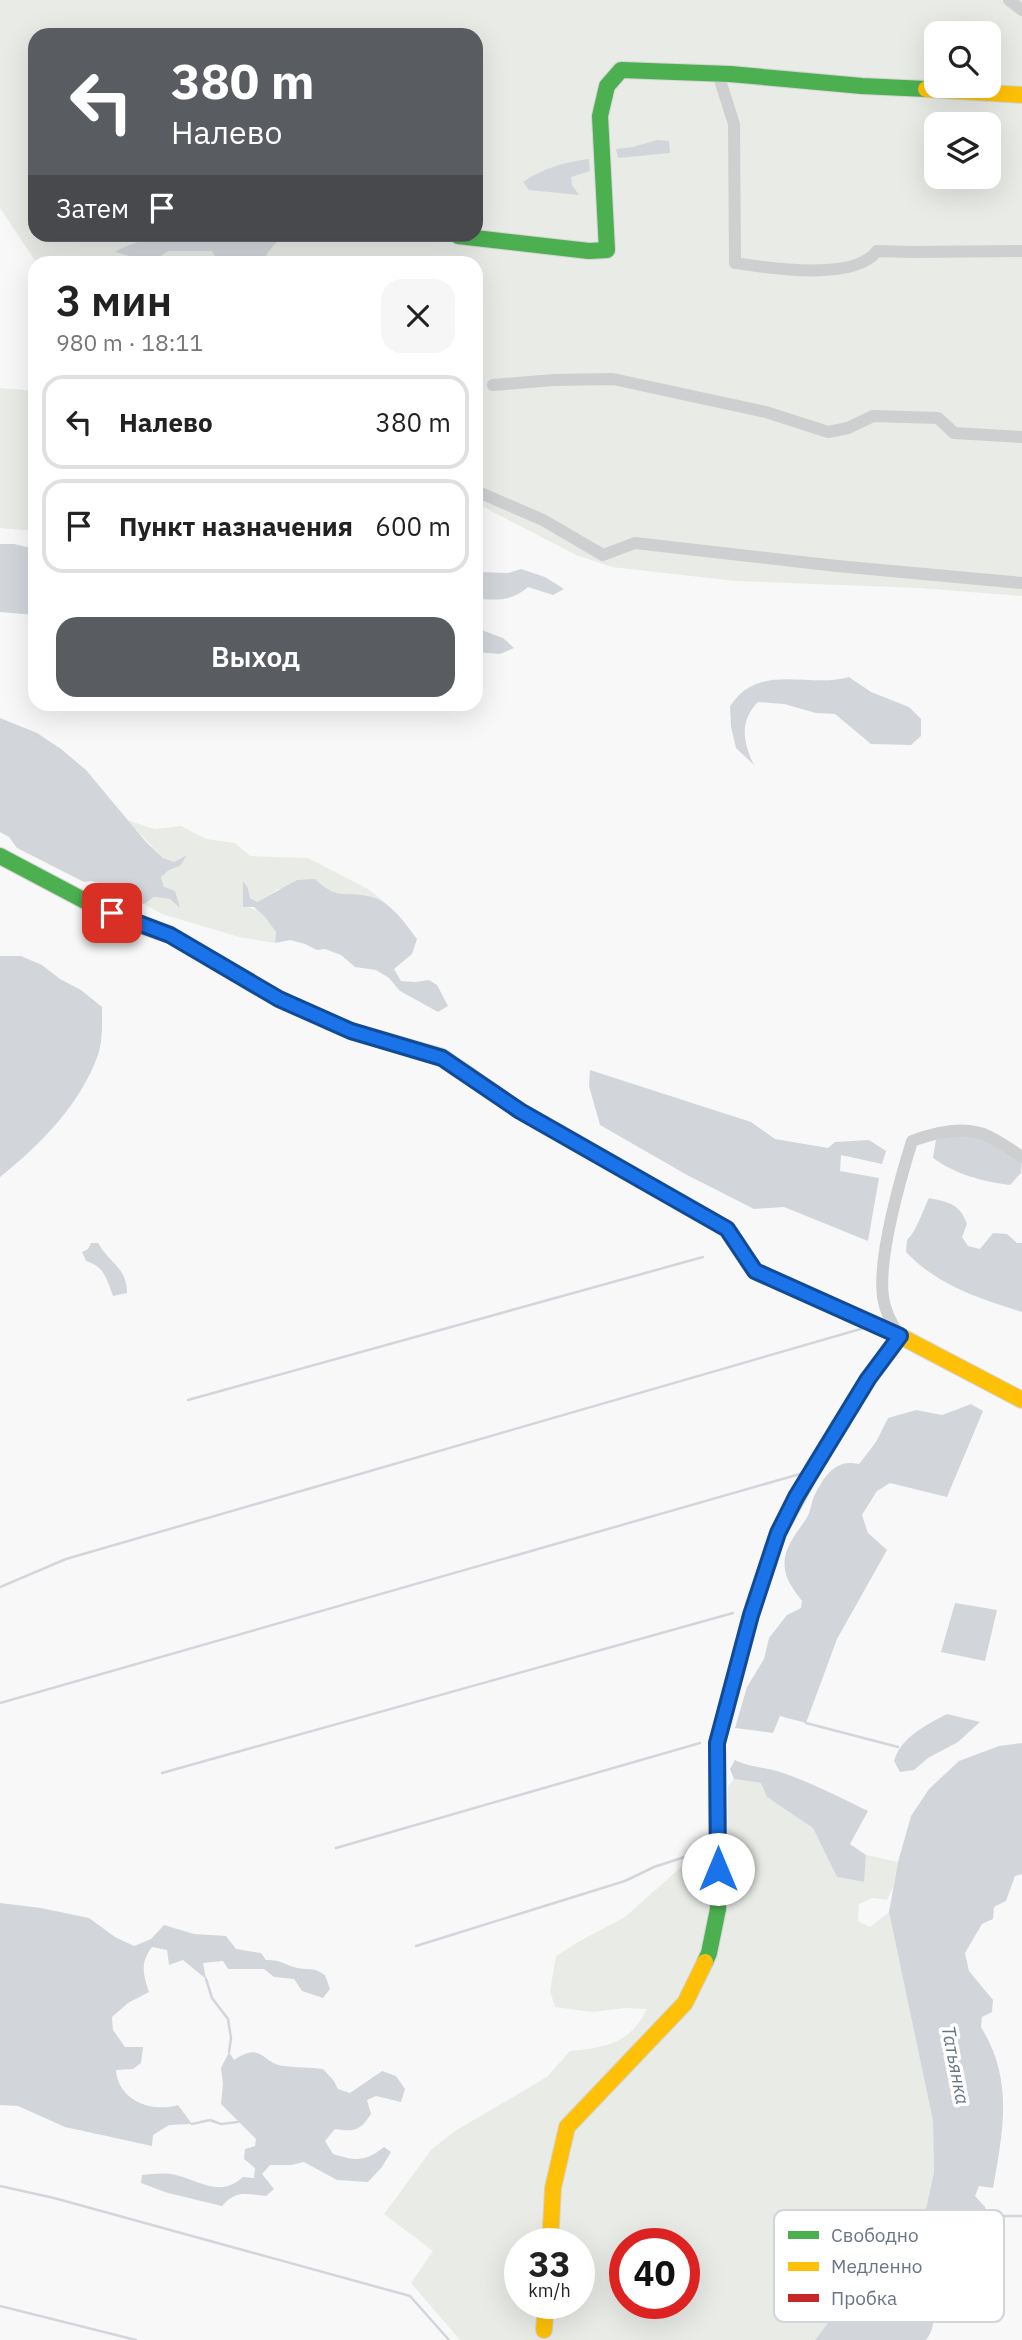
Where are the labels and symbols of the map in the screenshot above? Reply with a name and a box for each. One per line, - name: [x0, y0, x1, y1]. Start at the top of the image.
- pin: [82, 883, 142, 943]
- position arrow: [681, 1832, 755, 1906]
- water label: Татьянка: [937, 2024, 975, 2106]
- legend: [774, 2210, 1004, 2322]
- text: Свободно: [831, 2223, 919, 2247]
- speed limit sign: 40: [609, 2228, 700, 2319]
- text: Медленно: [831, 2254, 922, 2278]
- text: Пробка: [831, 2286, 897, 2310]

